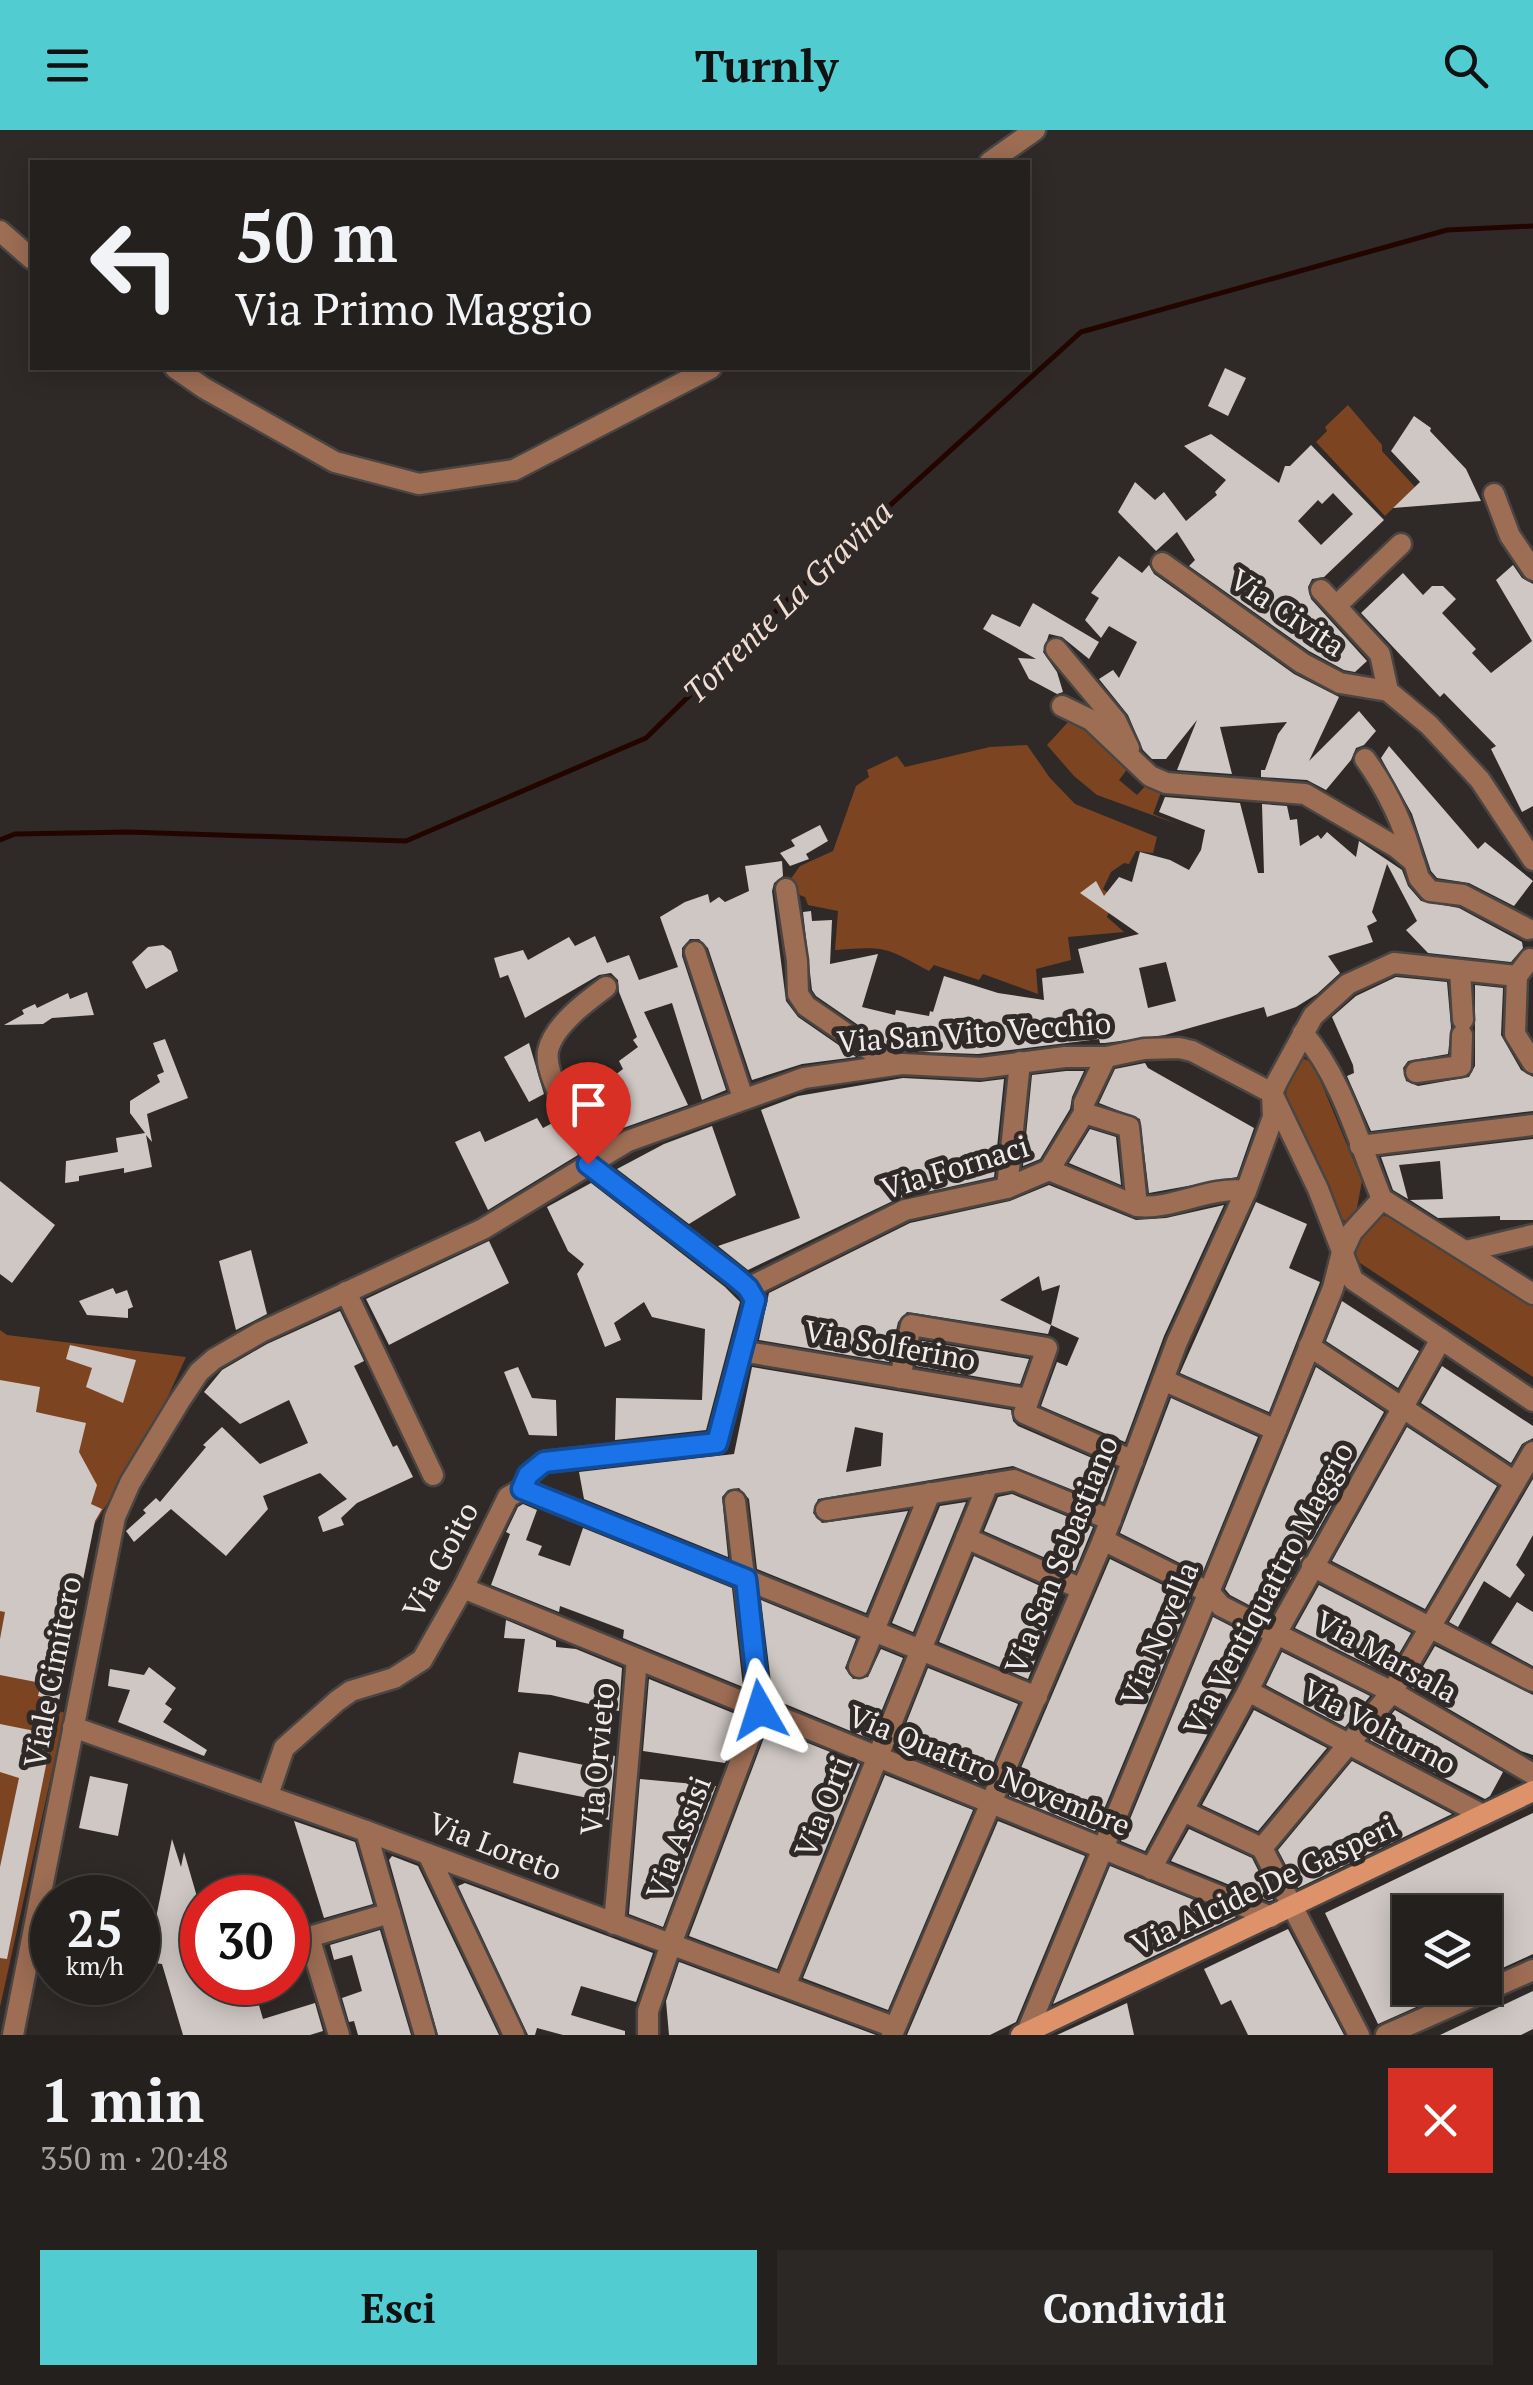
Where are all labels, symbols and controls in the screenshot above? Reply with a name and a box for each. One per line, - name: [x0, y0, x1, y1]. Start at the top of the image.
- text: Turnly: [695, 35, 838, 95]
- icon: menu: [40, 38, 95, 93]
- icon: search: [1438, 38, 1493, 93]
- text: 50 m: [235, 189, 398, 282]
- icon: left: [70, 200, 200, 330]
- text: Via Primo Maggio: [235, 278, 593, 338]
- water label: Torrente La Gravina: [674, 490, 901, 712]
- street label: Via Civita: [1222, 559, 1353, 665]
- street label: Via San Vito Vecchio: [836, 1002, 1112, 1062]
- pin: [546, 1062, 631, 1165]
- icon: arrive: [561, 1077, 616, 1132]
- street label: Via Fornaci: [876, 1126, 1033, 1208]
- street label: Via Solferino: [801, 1310, 979, 1380]
- street label: Via San Sebastiano: [995, 1430, 1127, 1680]
- street label: Via Ventiquattro Maggio: [1174, 1435, 1362, 1742]
- street label: Via Goito: [393, 1495, 487, 1625]
- street label: Via Novella: [1111, 1555, 1207, 1712]
- street label: Viale Cimitero: [14, 1573, 90, 1771]
- street label: Via Marsala: [1308, 1601, 1465, 1712]
- position arrow: [708, 1658, 812, 1762]
- street label: Via Volturno: [1296, 1669, 1463, 1783]
- street label: Via Orvieto: [570, 1681, 624, 1837]
- street label: Via Quattro Novembre: [842, 1695, 1136, 1845]
- street label: Via Orti: [785, 1750, 861, 1863]
- street label: Via Assisi: [636, 1770, 720, 1905]
- street label: Via Loreto: [423, 1802, 568, 1890]
- street label: Via Alcide De Gasperi: [1125, 1806, 1403, 1964]
- speed limit sign: 30: [180, 1875, 310, 2005]
- text: 25: [67, 1895, 123, 1961]
- map controls: [1392, 1895, 1502, 2005]
- button: layers: [1392, 1895, 1502, 2005]
- text: km/h: [66, 1949, 124, 1982]
- text: 1 min: [40, 2060, 204, 2139]
- button: close: [1388, 2068, 1493, 2173]
- text: 350 m · 20:48: [40, 2137, 228, 2179]
- button: Esci: [40, 2250, 757, 2365]
- button: Condividi: [777, 2250, 1493, 2365]

